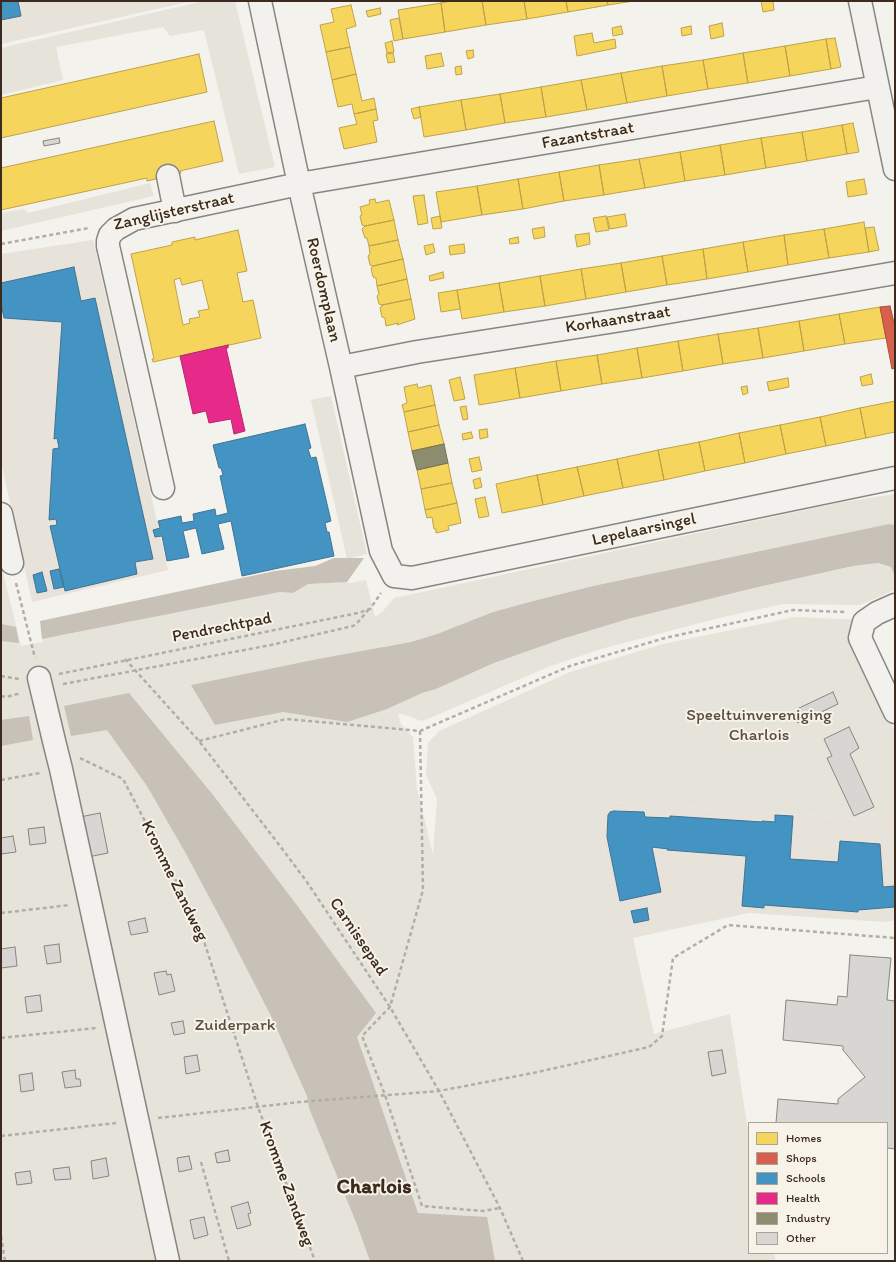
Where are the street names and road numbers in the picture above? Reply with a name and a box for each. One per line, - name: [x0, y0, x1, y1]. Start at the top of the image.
- street label: Fazantstraat: [540, 118, 636, 154]
- street label: Zanglijsterstraat: [112, 188, 236, 236]
- street label: Roerdomplaan: [301, 236, 345, 344]
- street label: Korhaanstraat: [564, 302, 672, 338]
- street label: Lepelaarsingel: [590, 509, 698, 551]
- street label: Pendrechtpad: [171, 608, 273, 648]
- street label: Kromme Zandweg: [136, 817, 212, 945]
- street label: Carnissepad: [324, 894, 392, 980]
- street label: Kromme Zandweg: [254, 1119, 318, 1249]

